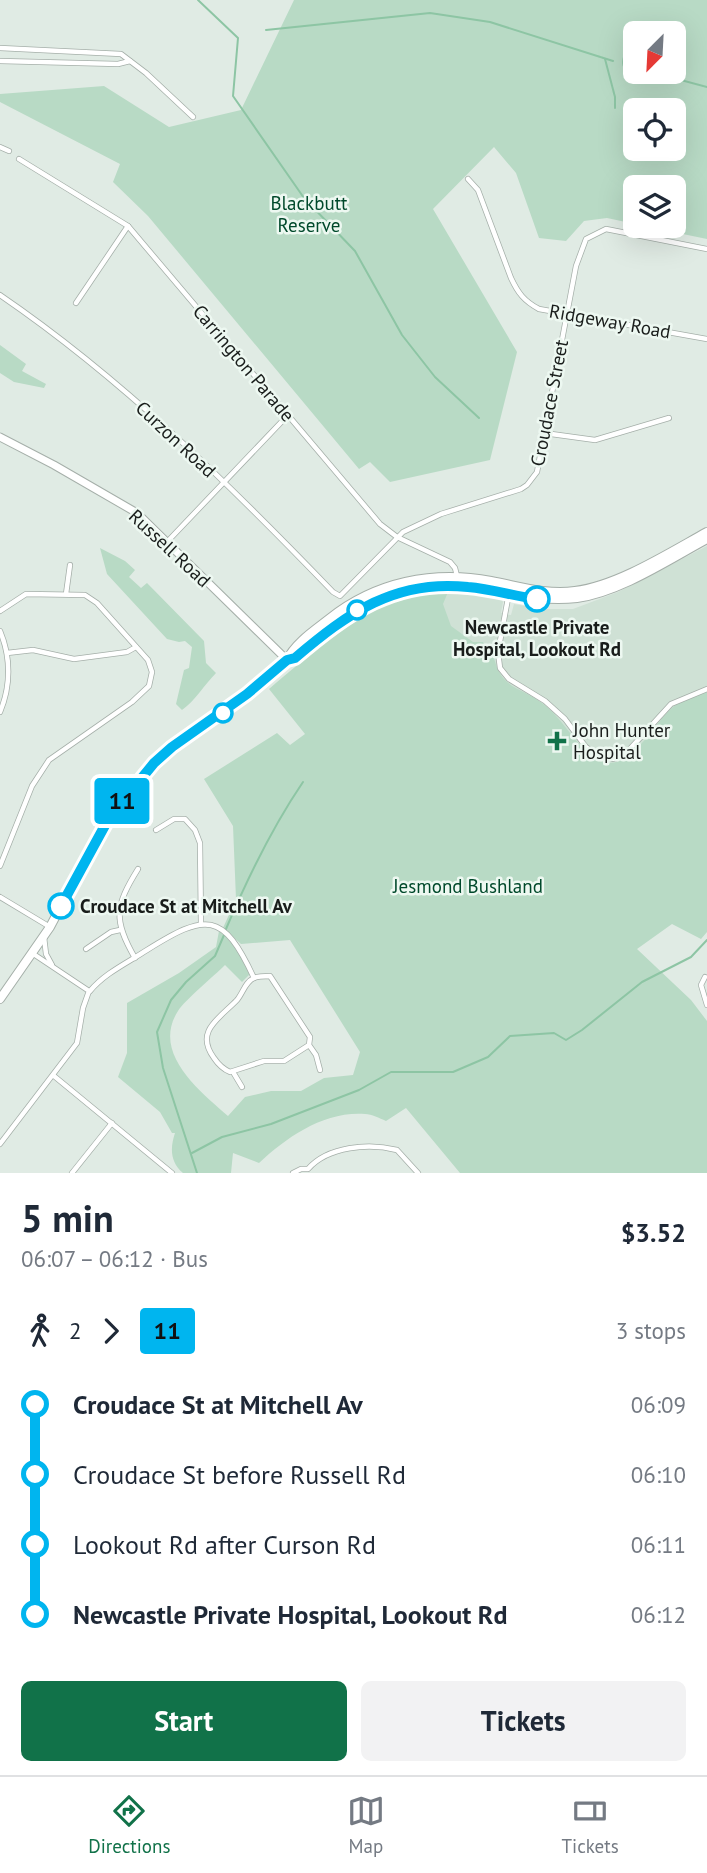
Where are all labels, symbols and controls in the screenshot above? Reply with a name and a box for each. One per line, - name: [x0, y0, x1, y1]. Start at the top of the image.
- north arrow: [623, 21, 686, 84]
- map controls: [623, 21, 686, 238]
- button: locate: [623, 98, 686, 161]
- button: layers: [623, 175, 686, 238]
- park label: Blackbutt Reserve: [270, 191, 348, 237]
- street label: Ridgeway Road: [547, 298, 673, 344]
- street label: Carrington Parade: [188, 300, 300, 426]
- street label: Croudace Street: [525, 337, 573, 468]
- street label: Curzon Road: [131, 396, 221, 482]
- street label: Russell Road: [124, 504, 216, 592]
- marker: Newcastle Private Hospital, Lookout Rd: [524, 586, 550, 612]
- unlabelled marker: [347, 600, 367, 620]
- place label: Newcastle Private Hospital, Lookout Rd: [453, 615, 621, 661]
- unlabelled marker: [213, 703, 233, 723]
- place label: John Hunter Hospital: [572, 718, 671, 764]
- marker: John Hunter Hospital: [547, 731, 567, 751]
- line badge: 11: [90, 778, 154, 824]
- text: 11: [108, 785, 136, 816]
- park label: Jesmond Bushland: [392, 874, 543, 898]
- marker: Croudace St at Mitchell Av: [48, 893, 74, 919]
- place label: Croudace St at Mitchell Av: [80, 894, 293, 918]
- text: 5 min: [21, 1193, 114, 1242]
- text: $3.52: [621, 1216, 686, 1249]
- text: 06:07 – 06:12 · Bus: [21, 1244, 208, 1273]
- icon: walk: [21, 1312, 59, 1350]
- icon: forward: [92, 1312, 130, 1350]
- text: 11: [154, 1315, 181, 1346]
- text: 2: [69, 1316, 82, 1345]
- text: 3 stops: [616, 1316, 686, 1345]
- text: Croudace St at Mitchell Av: [73, 1388, 363, 1421]
- text: 06:09: [631, 1390, 686, 1419]
- text: Croudace St before Russell Rd: [73, 1458, 406, 1491]
- text: 06:10: [631, 1460, 686, 1489]
- text: Lookout Rd after Curson Rd: [73, 1528, 376, 1561]
- text: 06:11: [631, 1530, 686, 1559]
- text: Newcastle Private Hospital, Lookout Rd: [73, 1598, 508, 1631]
- text: 06:12: [631, 1600, 686, 1629]
- button: Start: [21, 1681, 347, 1761]
- button: Tickets: [361, 1681, 686, 1761]
- tab: Directions: [88, 1792, 170, 1858]
- tab: Map: [347, 1792, 385, 1858]
- tab: Tickets: [562, 1792, 619, 1858]

